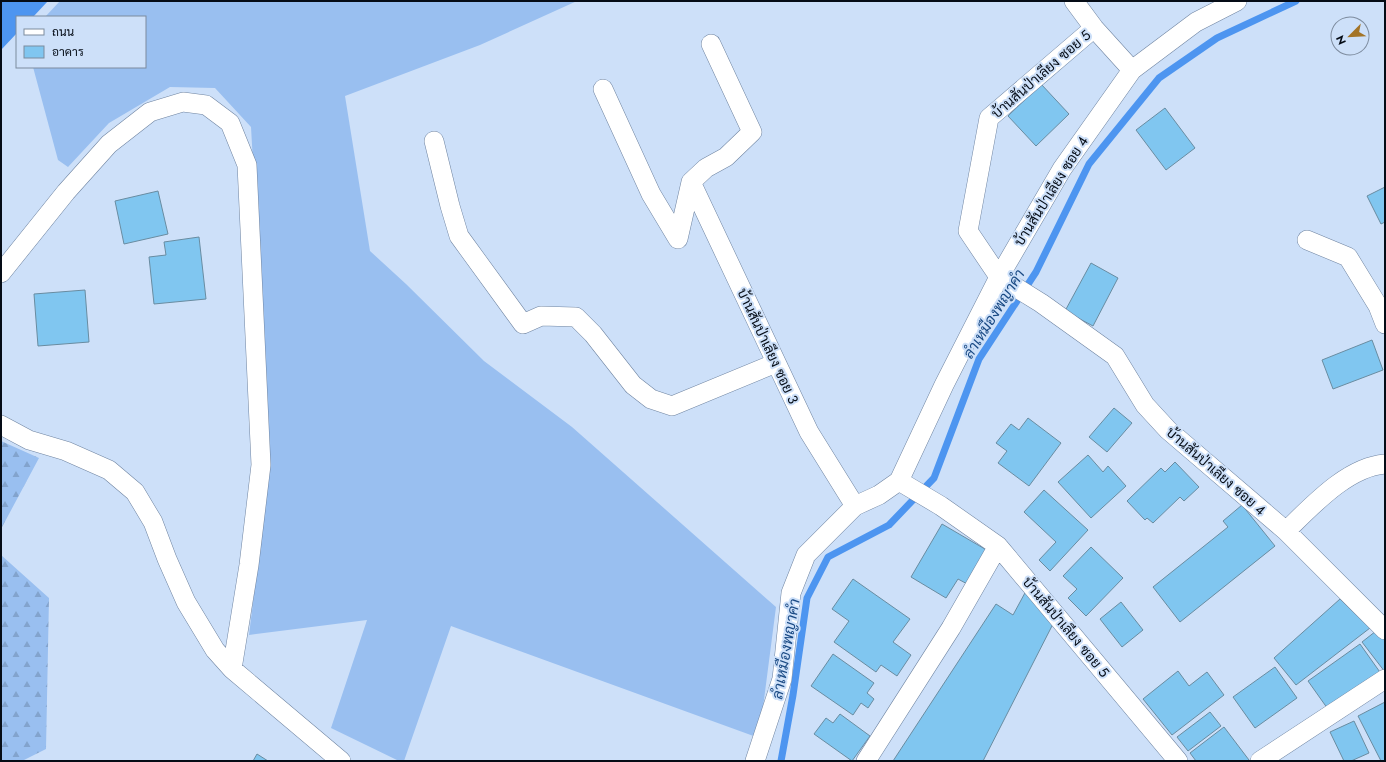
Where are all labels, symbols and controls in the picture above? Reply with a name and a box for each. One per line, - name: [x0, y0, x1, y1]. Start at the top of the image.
- legend: [16, 16, 146, 68]
- north arrow: [1330, 16, 1370, 56]
- text: ถนน: [52, 23, 75, 41]
- street label: บ้านสันป่าเลียง ซอย 5: [987, 25, 1095, 123]
- text: N: [1332, 33, 1350, 47]
- text: อาคาร: [52, 43, 84, 61]
- street label: บ้านสันป่าเลียง ซอย 4: [1009, 132, 1093, 250]
- water label: ลำเหมืองพญาคำ: [958, 265, 1030, 363]
- street label: บ้านสันป่าเลียง ซอย 3: [732, 285, 804, 407]
- street label: บ้านสันป่าเลียง ซอย 4: [1162, 422, 1270, 520]
- street label: บ้านสันป่าเลียง ซอย 5: [1018, 572, 1114, 682]
- water label: ลำเหมืองพญาคำ: [766, 597, 806, 701]

